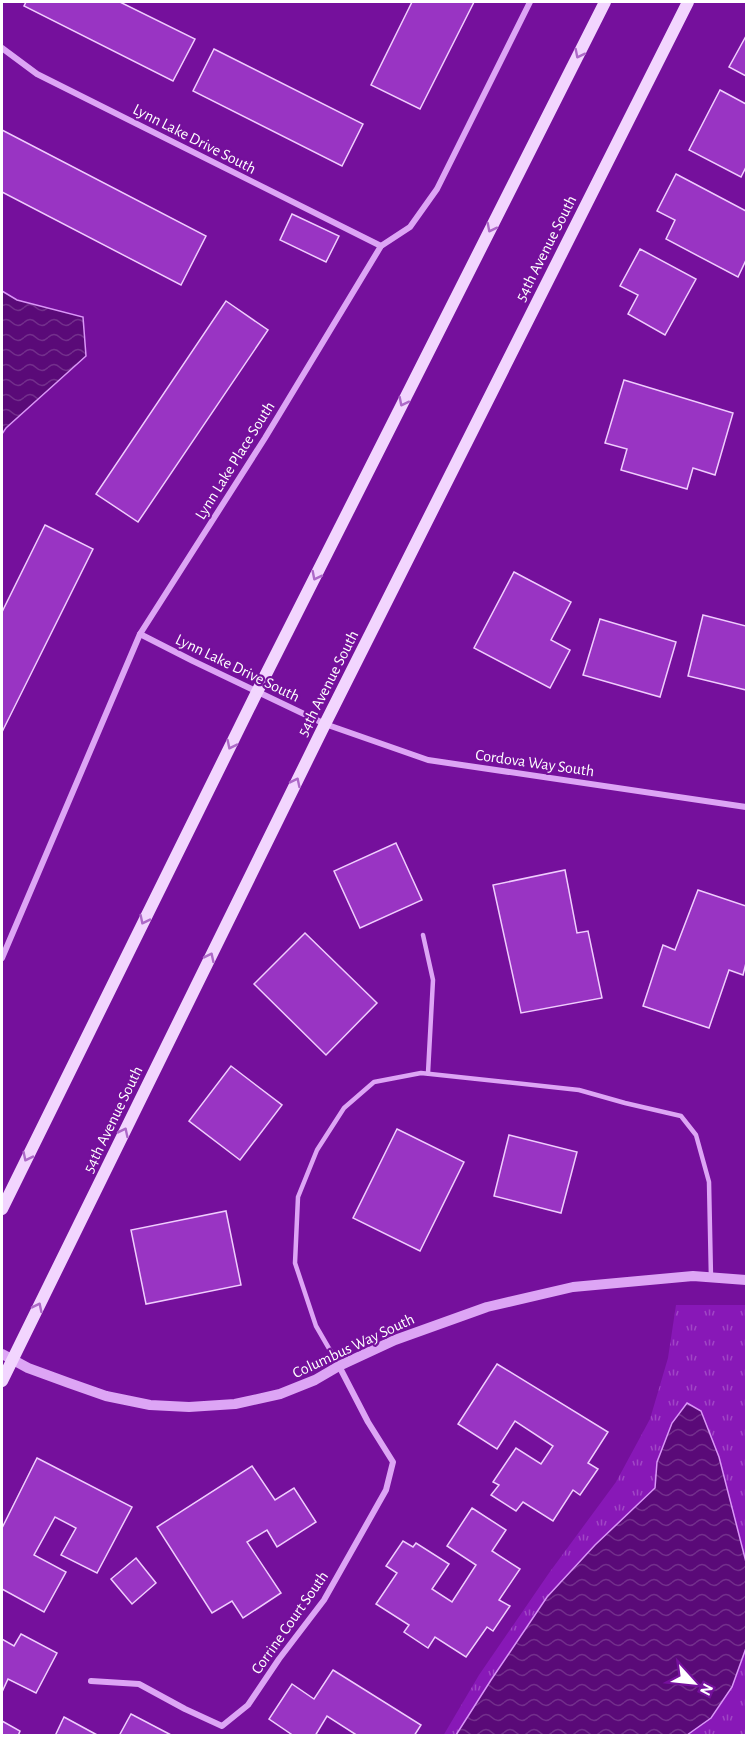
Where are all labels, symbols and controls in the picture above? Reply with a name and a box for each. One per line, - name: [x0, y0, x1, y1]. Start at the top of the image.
- one-way arrow: [575, 47, 586, 58]
- street label: Lynn Lake Drive South: [130, 101, 259, 178]
- street label: 54th Avenue South: [512, 193, 579, 304]
- one-way arrow: [487, 221, 499, 232]
- one-way arrow: [399, 396, 411, 407]
- street label: Lynn Lake Place South: [192, 399, 278, 523]
- one-way arrow: [311, 570, 323, 581]
- street label: 54th Avenue South: [294, 628, 361, 739]
- street label: Lynn Lake Drive South: [173, 631, 302, 706]
- one-way arrow: [227, 738, 238, 749]
- street label: Cordova Way South: [474, 747, 595, 780]
- one-way arrow: [289, 777, 301, 788]
- one-way arrow: [140, 913, 152, 924]
- one-way arrow: [203, 953, 214, 963]
- street label: 54th Avenue South: [80, 1064, 146, 1175]
- one-way arrow: [117, 1128, 128, 1138]
- one-way arrow: [23, 1151, 34, 1162]
- one-way arrow: [31, 1303, 42, 1313]
- street label: Columbus Way South: [290, 1311, 417, 1382]
- street label: Corrine Court South: [248, 1568, 331, 1677]
- north arrow: [664, 1653, 724, 1713]
- text: N: [697, 1681, 716, 1698]

